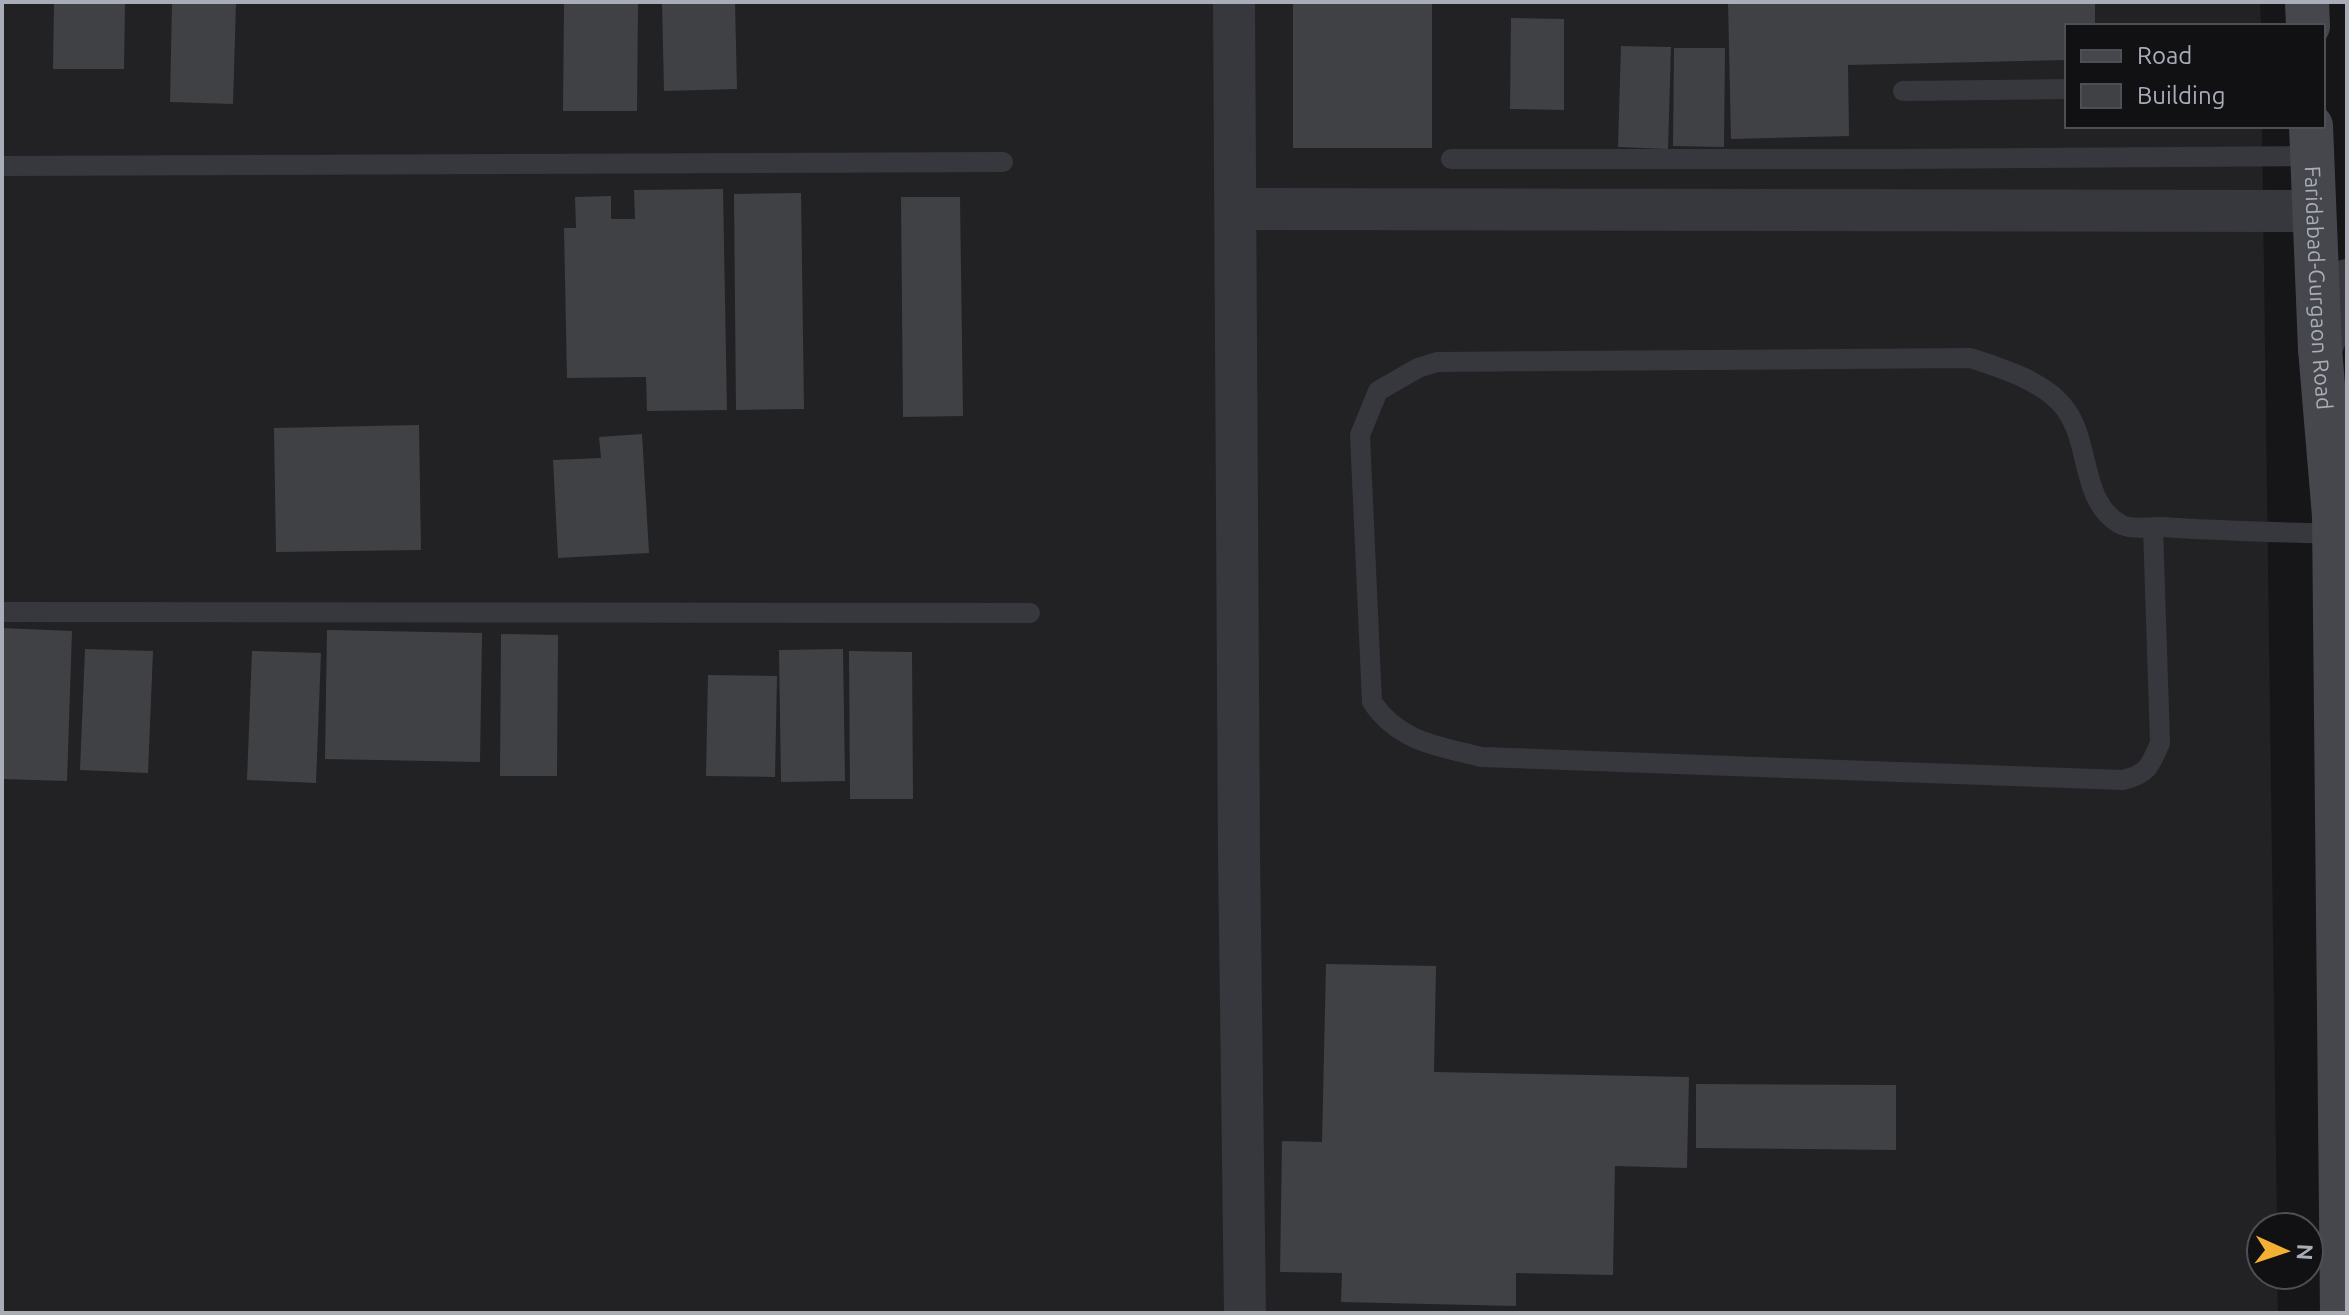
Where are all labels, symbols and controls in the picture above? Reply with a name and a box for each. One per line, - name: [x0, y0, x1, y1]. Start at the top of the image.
- legend: [2065, 24, 2325, 128]
- text: Road: [2137, 42, 2192, 69]
- text: Building: [2137, 82, 2225, 109]
- street label: Faridabad-Gurgaon Road: [2301, 165, 2338, 411]
- north arrow: [2245, 1211, 2325, 1291]
- text: N: [2293, 1243, 2318, 1261]

